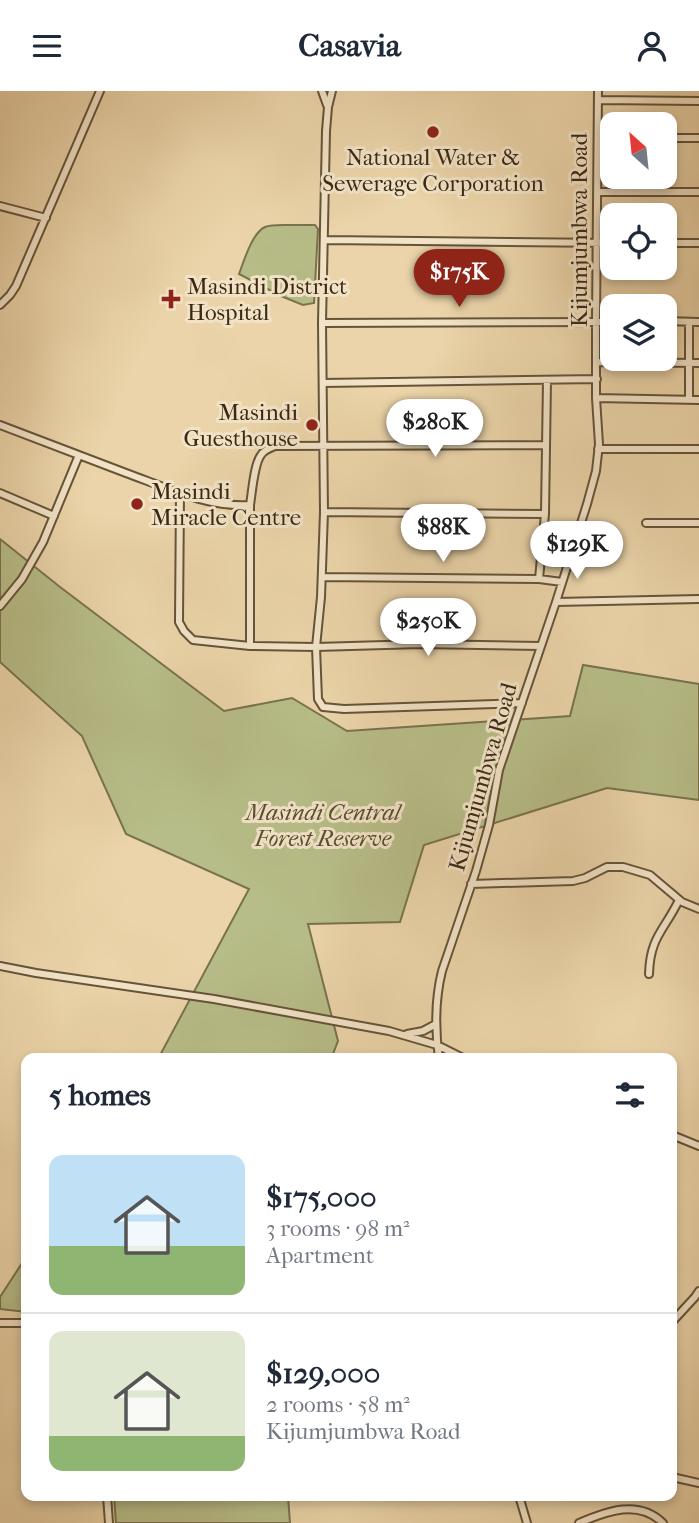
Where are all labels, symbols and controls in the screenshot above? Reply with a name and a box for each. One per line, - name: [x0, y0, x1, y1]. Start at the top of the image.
- icon: menu: [28, 27, 66, 65]
- text: Casavia: [298, 27, 401, 64]
- icon: person: [633, 27, 671, 65]
- north arrow: [600, 112, 677, 189]
- map controls: [600, 112, 677, 371]
- marker: National Water & Sewerage Corporation: [425, 124, 441, 140]
- street label: Kijumjumbwa Road: [566, 132, 593, 327]
- place label: National Water & Sewerage Corporation: [322, 144, 544, 197]
- button: locate: [600, 203, 677, 280]
- pin: $175K: [410, 249, 508, 309]
- text: $175K: [430, 258, 488, 285]
- place label: Masindi District Hospital: [187, 273, 347, 326]
- marker: Masindi District Hospital: [161, 289, 181, 309]
- button: layers: [600, 294, 677, 371]
- place label: Masindi Guesthouse: [184, 399, 298, 452]
- pin: $280K: [386, 399, 484, 459]
- text: $280K: [402, 408, 468, 435]
- marker: Masindi Guesthouse: [304, 417, 320, 433]
- place label: Masindi Miracle Centre: [151, 478, 301, 531]
- marker: Masindi Miracle Centre: [129, 496, 145, 512]
- pin: $88K: [402, 505, 484, 564]
- text: $88K: [417, 513, 469, 540]
- pin: $129K: [528, 521, 626, 581]
- text: $129K: [546, 530, 608, 557]
- pin: $250K: [379, 599, 477, 658]
- text: $250K: [396, 607, 460, 634]
- street label: Kijumjumbwa Road: [443, 679, 523, 874]
- park label: Masindi Central Forest Reserve: [244, 799, 403, 852]
- icon: filters: [611, 1076, 649, 1114]
- text: 5 homes: [49, 1078, 151, 1113]
- text: $175,000: [266, 1180, 377, 1215]
- icon: home: [105, 1183, 189, 1267]
- text: 3 rooms · 98 m²: [266, 1215, 410, 1242]
- text: Apartment: [266, 1242, 374, 1269]
- text: $129,000: [266, 1356, 380, 1391]
- icon: home: [105, 1359, 189, 1443]
- text: 2 rooms · 58 m²: [266, 1391, 410, 1418]
- text: Kijumjumbwa Road: [266, 1418, 461, 1445]

